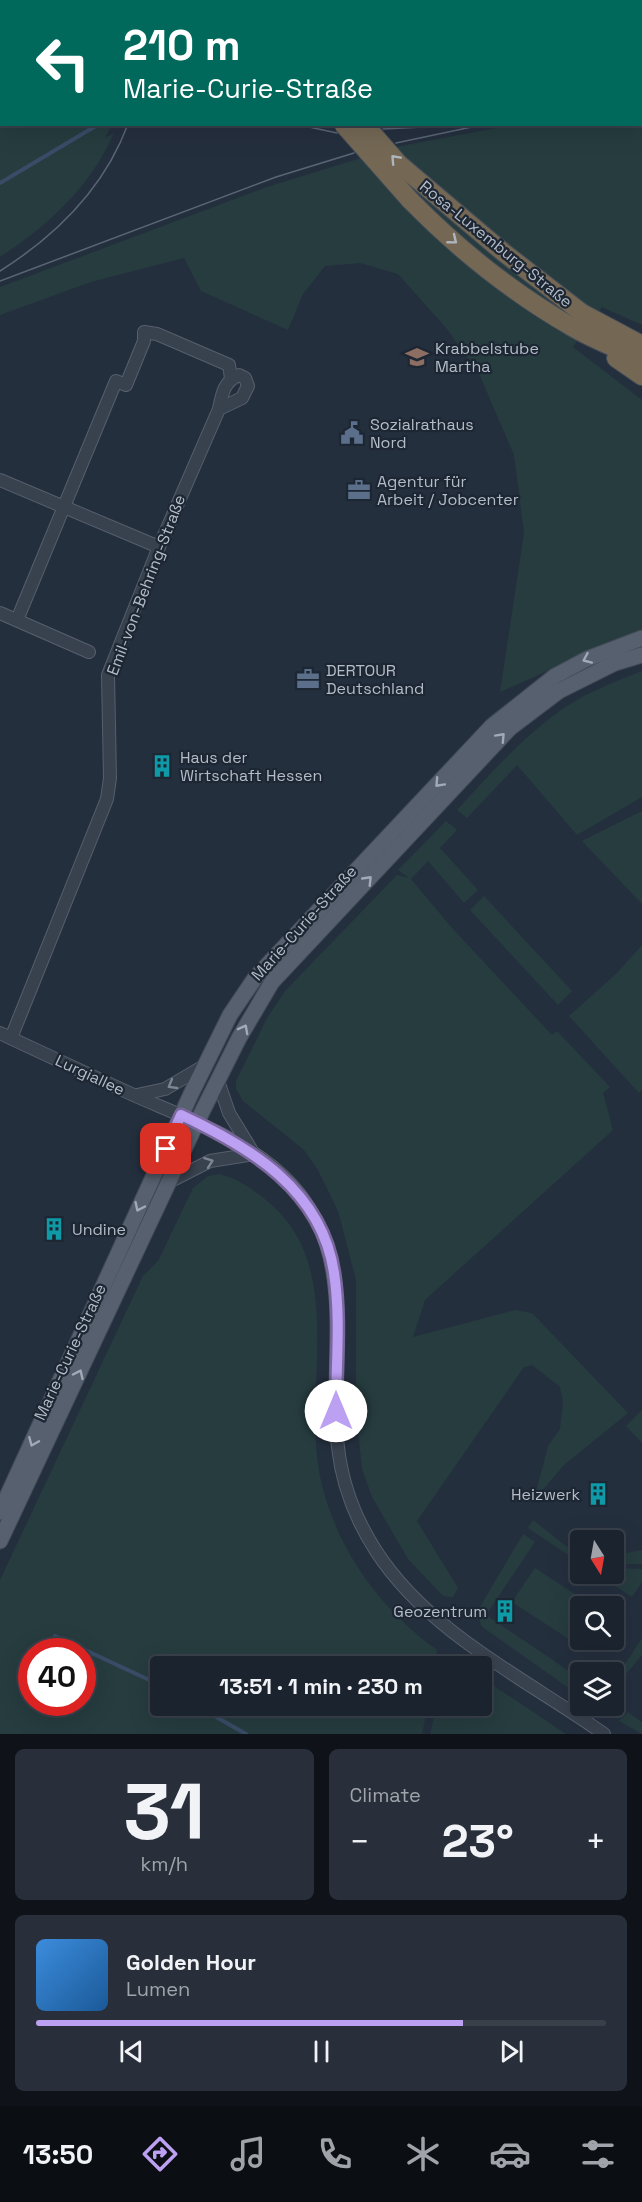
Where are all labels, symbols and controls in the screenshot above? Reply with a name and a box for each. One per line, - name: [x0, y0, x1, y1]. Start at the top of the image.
- text: 210 m: [123, 19, 241, 72]
- icon: left: [24, 24, 102, 102]
- text: Marie-Curie-Straße: [123, 71, 373, 106]
- one-way arrow: [391, 155, 402, 166]
- street label: Rosa-Luxemburg-Straße: [415, 176, 577, 312]
- one-way arrow: [446, 232, 457, 243]
- place label: Krabbelstube Martha: [435, 338, 539, 377]
- school or university icon: Krabbelstube Martha: [404, 344, 430, 370]
- place label: Sozialrathaus Nord: [370, 414, 474, 453]
- public building icon: Sozialrathaus Nord: [339, 420, 365, 446]
- place label: Agentur für Arbeit / Jobcenter: [377, 471, 519, 510]
- office icon: Agentur für Arbeit / Jobcenter: [346, 477, 372, 503]
- street label: Emil-von-Behring-Straße: [102, 492, 190, 678]
- one-way arrow: [583, 652, 594, 664]
- place label: DERTOUR Deutschland: [326, 660, 424, 699]
- office icon: DERTOUR Deutschland: [295, 666, 321, 692]
- one-way arrow: [494, 733, 505, 744]
- place label: Haus der Wirtschaft Hessen: [180, 747, 322, 786]
- building icon: Haus der Wirtschaft Hessen: [149, 753, 175, 779]
- one-way arrow: [435, 776, 446, 787]
- street label: Marie-Curie-Straße: [247, 861, 361, 985]
- one-way arrow: [361, 876, 372, 886]
- one-way arrow: [237, 1025, 248, 1035]
- street label: Lurgiallee: [52, 1050, 128, 1100]
- one-way arrow: [168, 1078, 178, 1089]
- pin: [140, 1123, 191, 1174]
- icon: arrive: [149, 1132, 182, 1165]
- one-way arrow: [204, 1156, 214, 1169]
- one-way arrow: [135, 1200, 147, 1211]
- building icon: Undine: [41, 1216, 67, 1242]
- place label: Undine: [72, 1219, 126, 1240]
- street label: Marie-Curie-Straße: [29, 1280, 111, 1424]
- one-way arrow: [72, 1370, 84, 1381]
- position arrow: [304, 1379, 368, 1443]
- one-way arrow: [28, 1435, 40, 1446]
- building icon: Heizwerk: [585, 1481, 611, 1507]
- place label: Heizwerk: [511, 1484, 580, 1505]
- north arrow: [570, 1530, 624, 1584]
- map controls: [570, 1530, 624, 1716]
- button: search: [570, 1596, 624, 1650]
- building icon: Geozentrum: [492, 1598, 518, 1624]
- place label: Geozentrum: [393, 1601, 487, 1622]
- speed limit sign: 40: [18, 1638, 96, 1716]
- button: layers: [570, 1662, 624, 1716]
- text: 13:51 · 1 min · 230 m: [219, 1672, 423, 1700]
- text: 31: [124, 1762, 205, 1862]
- text: Climate: [350, 1782, 421, 1808]
- text: 23°: [442, 1813, 514, 1870]
- text: −: [350, 1821, 370, 1863]
- text: +: [586, 1821, 606, 1863]
- text: km/h: [140, 1851, 188, 1877]
- text: Golden Hour: [126, 1948, 256, 1976]
- text: Lumen: [126, 1976, 190, 2002]
- icon: previous: [115, 2035, 148, 2068]
- icon: pause: [305, 2035, 338, 2068]
- icon: next: [495, 2035, 528, 2068]
- icon: directions: [139, 2133, 181, 2175]
- icon: music: [227, 2133, 269, 2175]
- icon: phone: [314, 2133, 356, 2175]
- icon: climate: [402, 2133, 444, 2175]
- icon: car: [489, 2133, 531, 2175]
- icon: filters: [577, 2133, 619, 2175]
- text: 13:50: [23, 2137, 93, 2172]

